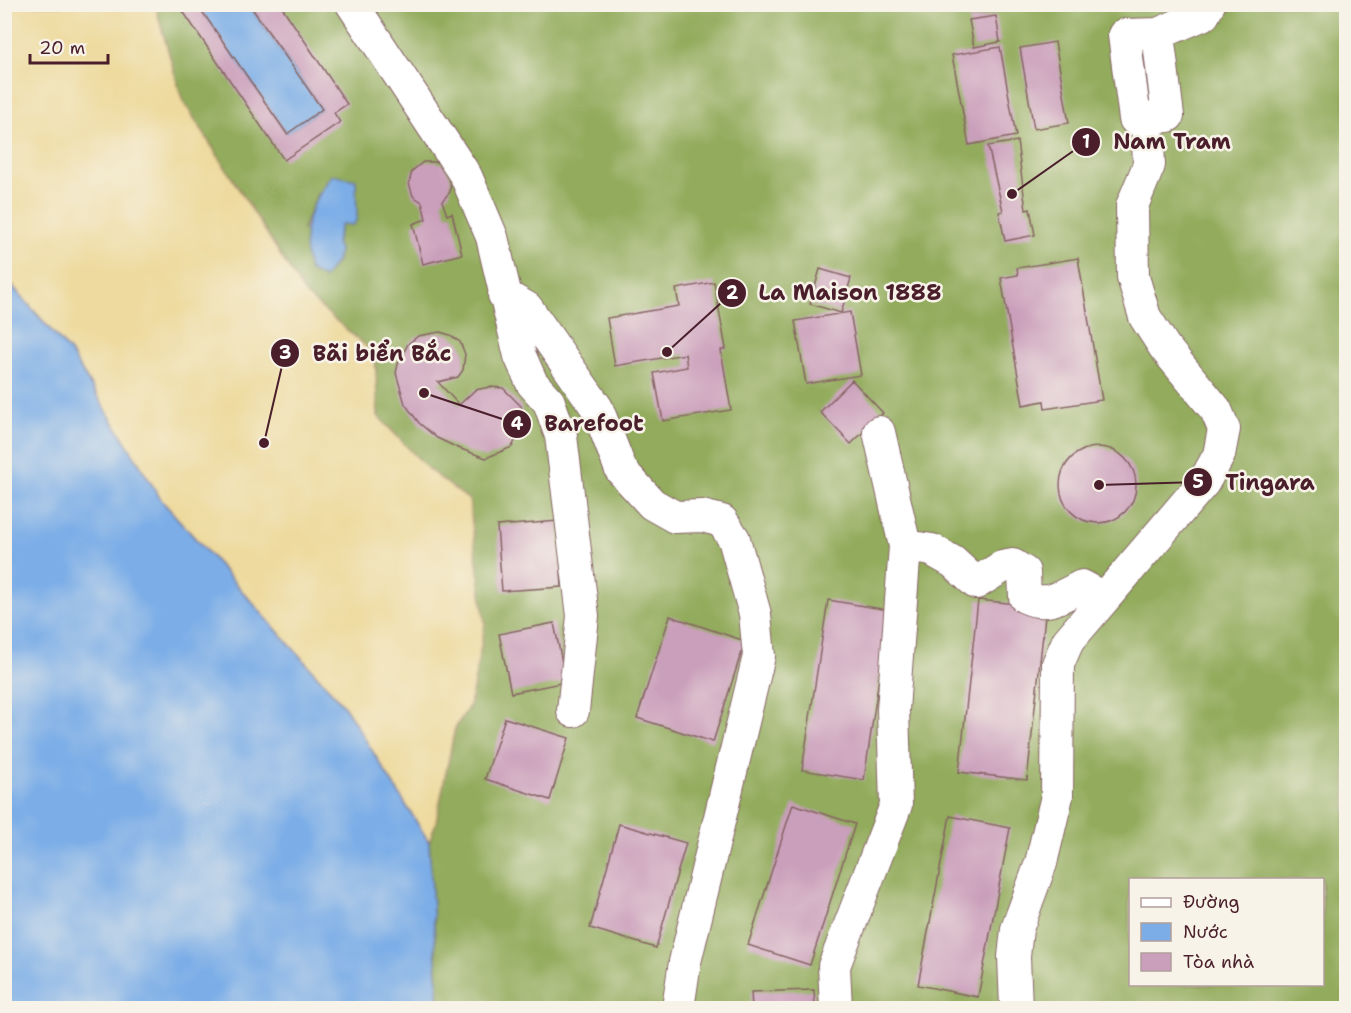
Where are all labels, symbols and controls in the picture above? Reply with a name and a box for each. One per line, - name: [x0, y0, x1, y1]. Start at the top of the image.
- scale bar: [30, 27, 108, 65]
- text: 20 m: [39, 36, 85, 60]
- callout: Nam Tram: [1071, 122, 1243, 162]
- text: Nam Tram: [1113, 127, 1231, 156]
- text: 1: [1082, 130, 1090, 154]
- callout: La Maison 1888: [717, 273, 954, 313]
- text: La Maison 1888: [758, 278, 942, 307]
- text: 2: [726, 281, 739, 305]
- callout: Bãi biển Bắc: [270, 333, 463, 373]
- text: Bãi biển Bắc: [313, 339, 451, 368]
- text: 3: [279, 341, 291, 365]
- callout: Barefoot: [502, 404, 655, 444]
- text: Barefoot: [544, 409, 644, 438]
- text: 4: [511, 412, 524, 436]
- callout: Tingara: [1183, 462, 1327, 502]
- text: Tingara: [1225, 468, 1315, 497]
- text: 5: [1192, 470, 1204, 494]
- legend: [1129, 878, 1324, 986]
- text: Đường: [1183, 890, 1240, 914]
- text: Nước: [1183, 920, 1228, 944]
- text: Tòa nhà: [1183, 950, 1254, 974]

